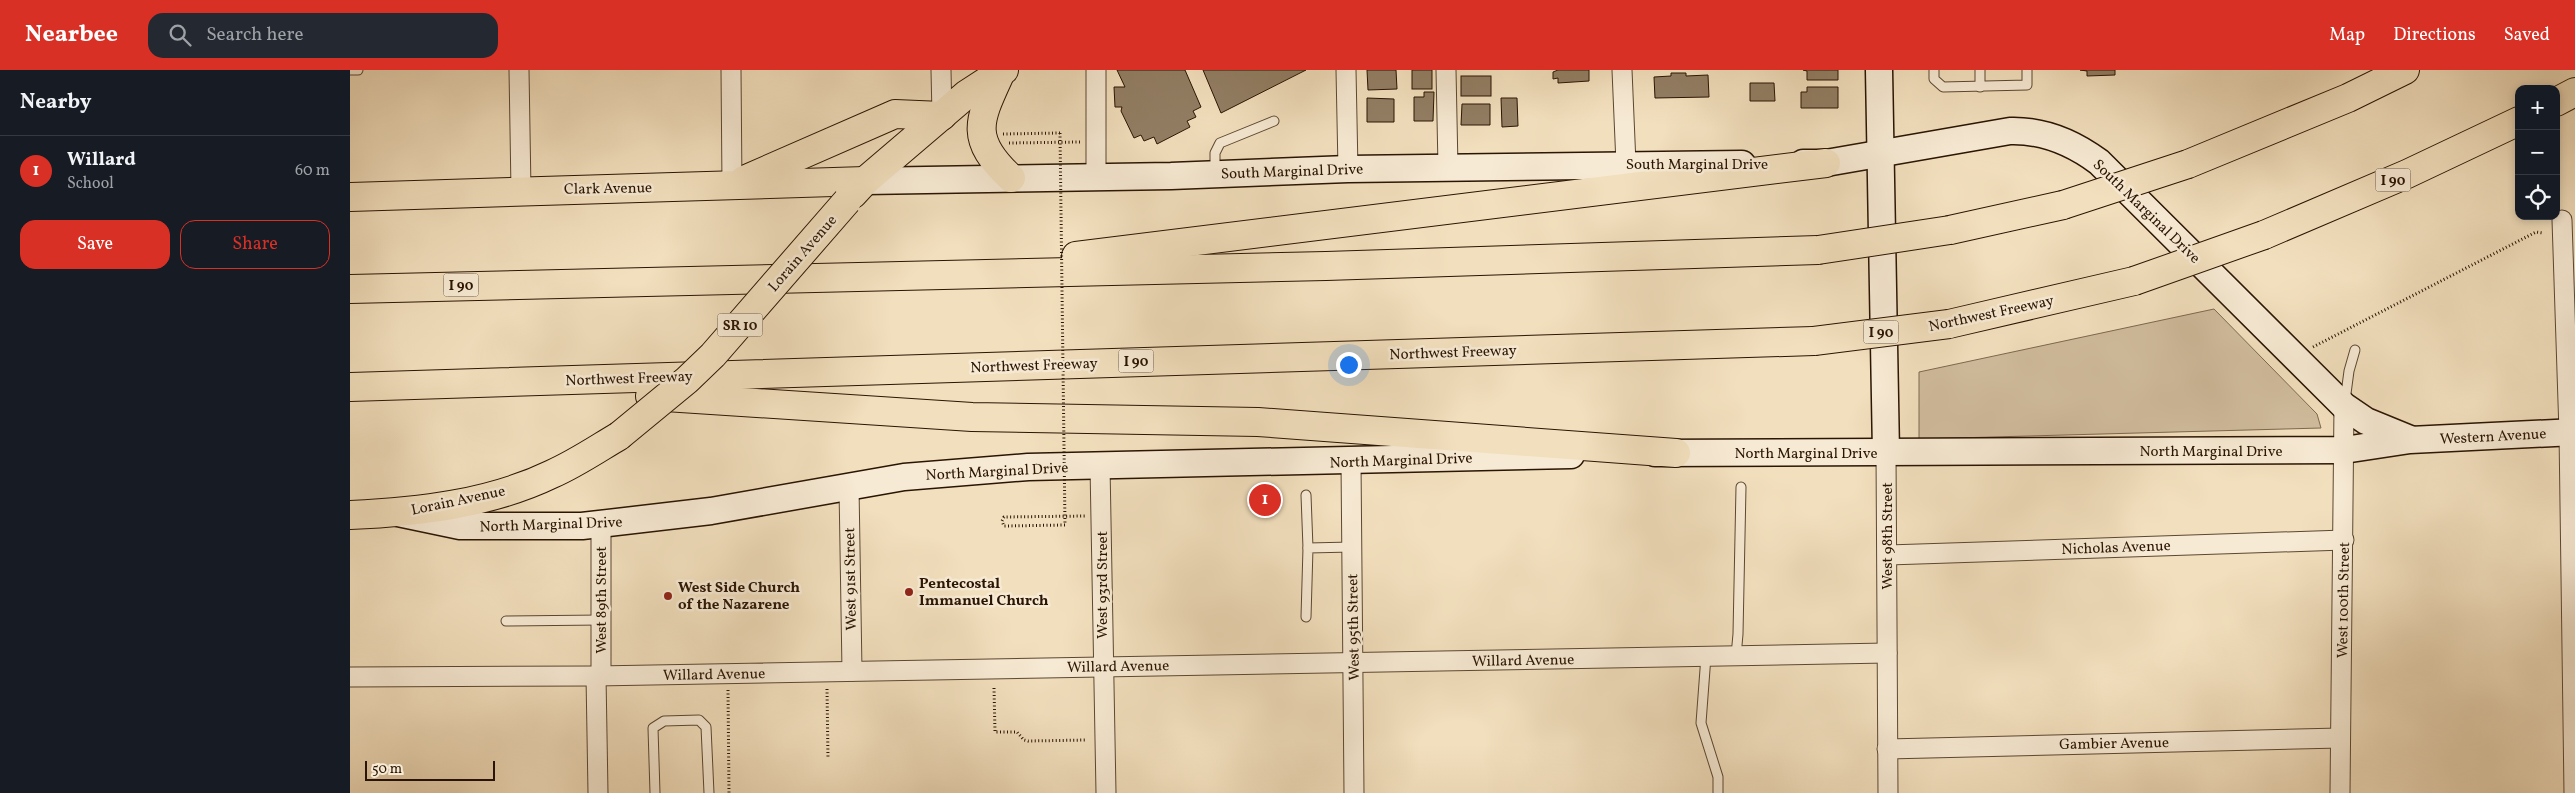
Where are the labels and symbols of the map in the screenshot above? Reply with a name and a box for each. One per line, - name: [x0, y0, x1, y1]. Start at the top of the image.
- street label: South Marginal Drive: [1626, 155, 1768, 176]
- street label: South Marginal Drive: [2087, 155, 2204, 269]
- street label: South Marginal Drive: [1221, 160, 1364, 185]
- road number: I 90: [2376, 168, 2410, 192]
- street label: Clark Avenue: [564, 178, 652, 201]
- street label: Lorain Avenue: [764, 211, 842, 297]
- road number: I 90: [444, 274, 478, 296]
- street label: Northwest Freeway: [1927, 291, 2056, 338]
- road number: SR 10: [718, 314, 762, 336]
- road number: I 90: [1864, 320, 1898, 344]
- street label: Northwest Freeway: [1389, 341, 1517, 366]
- road number: I 90: [1118, 350, 1154, 372]
- your location: [1336, 352, 1362, 378]
- street label: Northwest Freeway: [970, 354, 1098, 379]
- street label: Northwest Freeway: [565, 367, 693, 392]
- street label: Western Avenue: [2439, 424, 2547, 451]
- street label: North Marginal Drive: [2139, 442, 2283, 463]
- street label: North Marginal Drive: [1734, 444, 1878, 465]
- street label: North Marginal Drive: [1329, 449, 1473, 474]
- street label: North Marginal Drive: [925, 458, 1069, 487]
- street label: Lorain Avenue: [409, 481, 507, 522]
- pin: 1: [1249, 481, 1281, 519]
- street label: West 98th Street: [1878, 482, 1899, 590]
- street label: North Marginal Drive: [479, 513, 623, 538]
- street label: West 91st Street: [840, 527, 863, 631]
- street label: West 93rd Street: [1093, 531, 1114, 639]
- street label: Nicholas Avenue: [2061, 536, 2171, 561]
- street label: West 100th Street: [2333, 542, 2356, 658]
- street label: West 89th Street: [592, 546, 613, 654]
- street label: West 95th Street: [1343, 573, 1366, 681]
- place label: Pentecostal Immanuel Church: [919, 574, 1049, 612]
- place label: West Side Church of the Nazarene: [678, 578, 800, 616]
- marker: Pentecostal Immanuel Church: [903, 586, 915, 598]
- marker: West Side Church of the Nazarene: [662, 590, 674, 602]
- street label: Willard Avenue: [1472, 650, 1574, 673]
- street label: Willard Avenue: [1067, 656, 1169, 679]
- street label: Willard Avenue: [663, 664, 765, 687]
- street label: Gambier Avenue: [2059, 733, 2169, 756]
- scale bar: [365, 758, 495, 781]

